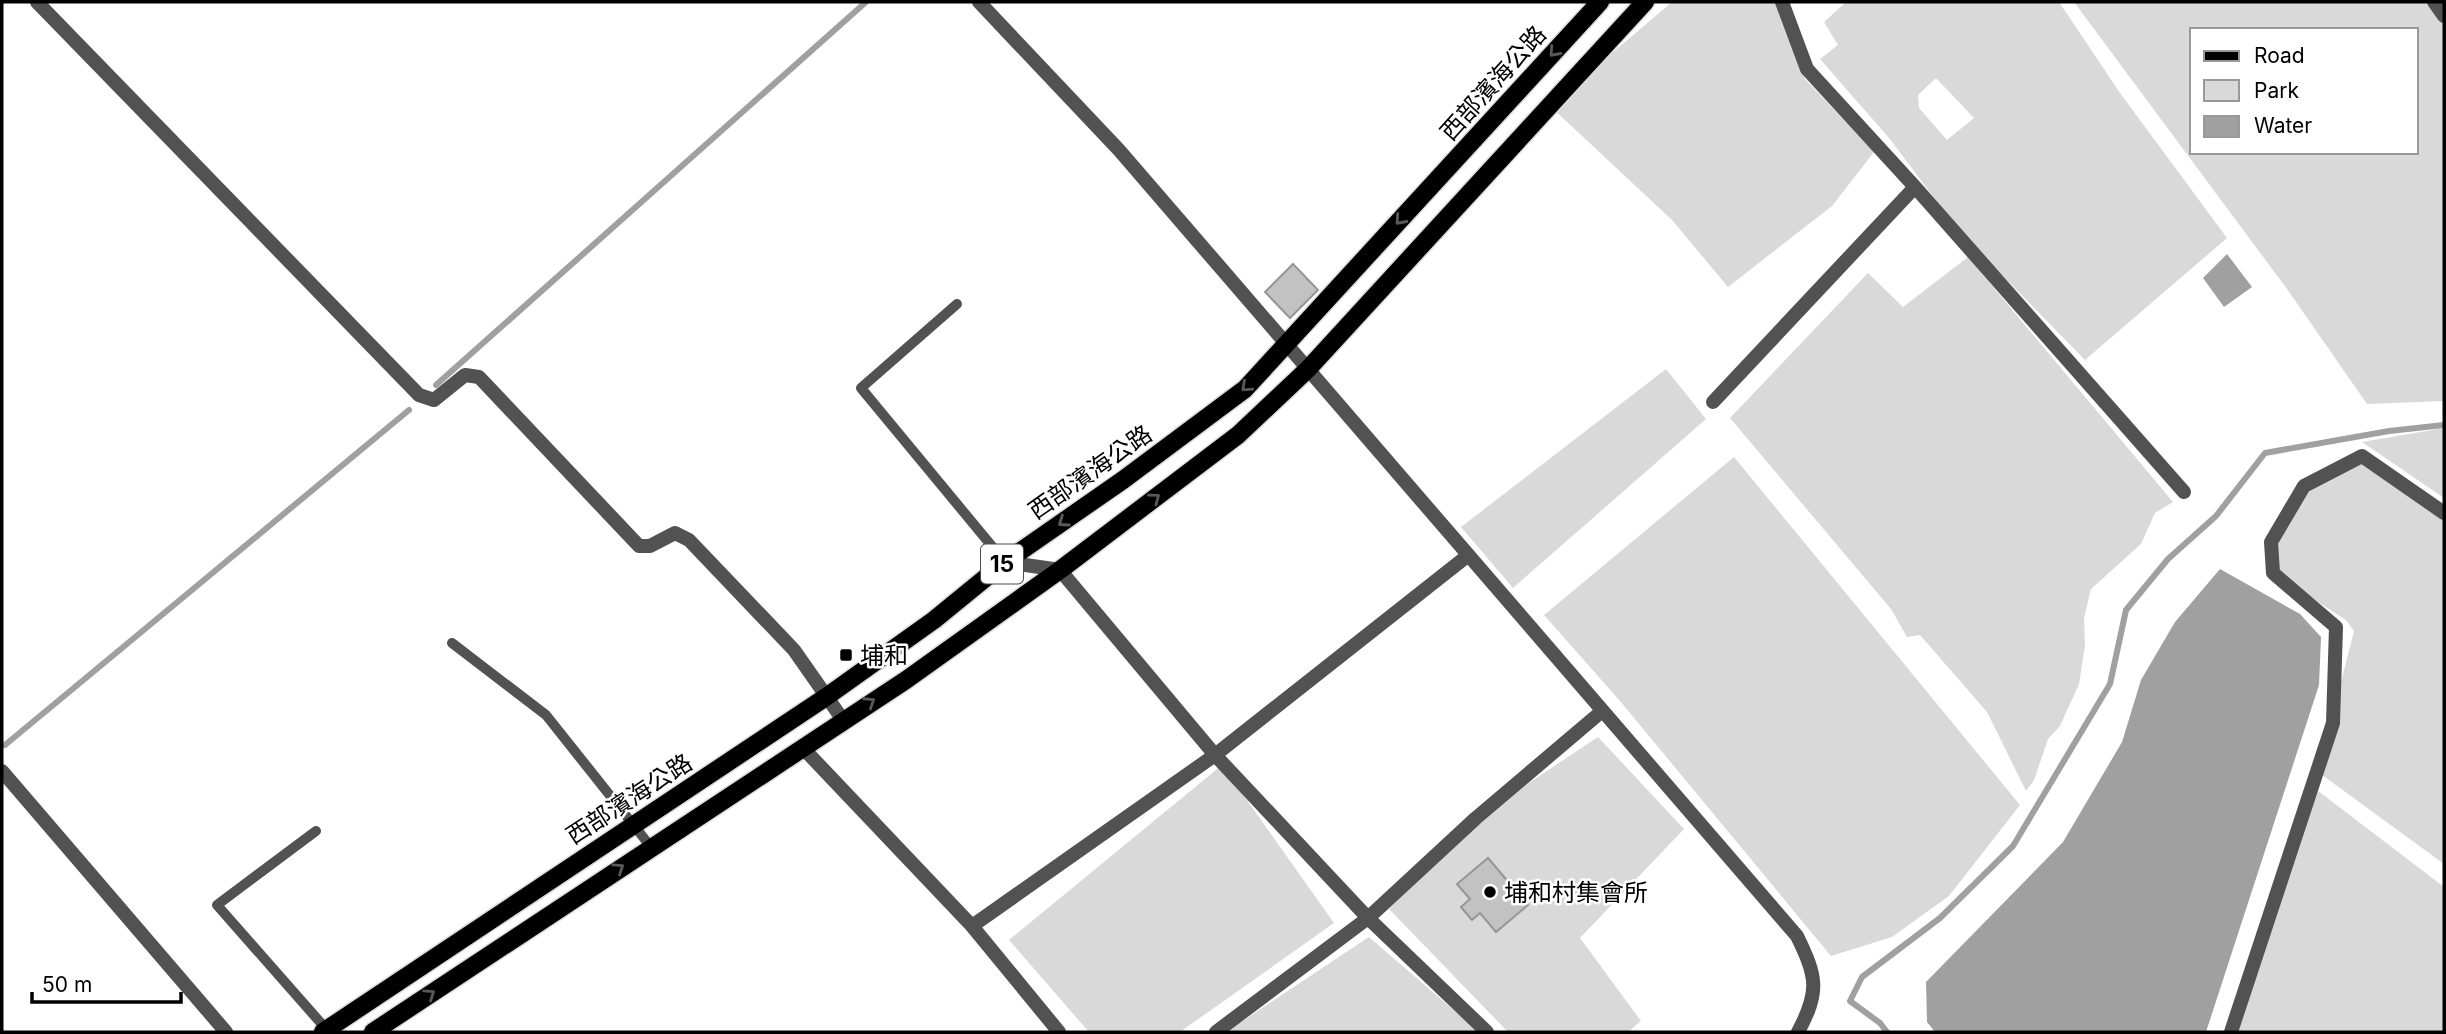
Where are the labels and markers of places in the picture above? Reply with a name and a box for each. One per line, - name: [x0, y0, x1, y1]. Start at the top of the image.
- place label: 埔和: [860, 641, 908, 670]
- marker: 埔和: [838, 647, 854, 663]
- place label: 埔和村集會所: [1504, 878, 1648, 907]
- marker: 埔和村集會所: [1482, 884, 1498, 900]

